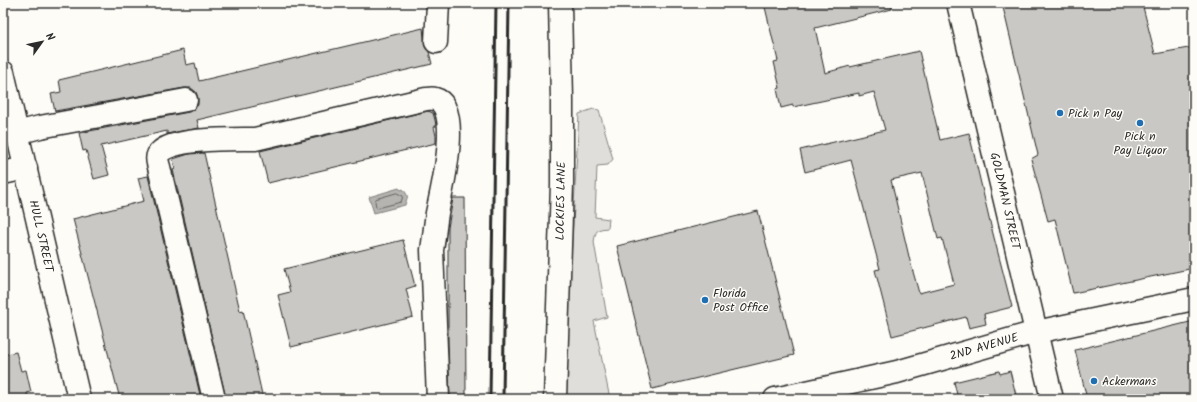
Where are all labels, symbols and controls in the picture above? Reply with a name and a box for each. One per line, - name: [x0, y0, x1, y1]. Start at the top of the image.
- north arrow: [22, 22, 62, 62]
- text: N: [40, 29, 59, 45]
- place label: Pick n Pay: [1068, 104, 1123, 123]
- marker: Pick n Pay: [1055, 108, 1065, 118]
- marker: Pick n Pay Liquor: [1135, 118, 1145, 128]
- place label: Pick n Pay Liquor: [1114, 127, 1167, 160]
- street label: GOLDMAN STREET: [985, 151, 1026, 253]
- street label: LOCKIES LANE: [551, 160, 571, 241]
- street label: HULL STREET: [23, 198, 59, 275]
- place label: Florida Post Office: [713, 284, 769, 317]
- marker: Florida Post Office: [700, 295, 710, 305]
- street label: 2ND AVENUE: [947, 328, 1022, 366]
- place label: Ackermans: [1102, 372, 1156, 391]
- marker: Ackermans: [1089, 376, 1099, 386]

